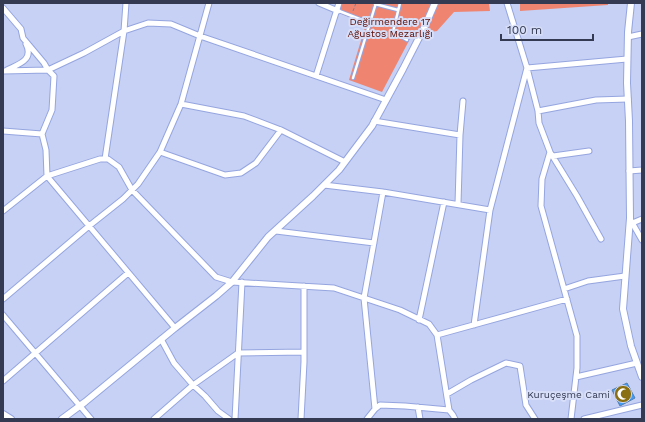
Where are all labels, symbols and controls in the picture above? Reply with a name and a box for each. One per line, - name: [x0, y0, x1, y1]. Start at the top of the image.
- park label: Değirmendere 17 Ağustos Mezarlığı: [347, 16, 433, 39]
- scale bar: [501, 16, 593, 42]
- text: 100 m: [507, 23, 542, 37]
- mosque icon: Kuruçeşme Cami: [613, 384, 633, 404]
- place label: Kuruçeşme Cami: [527, 389, 610, 400]

